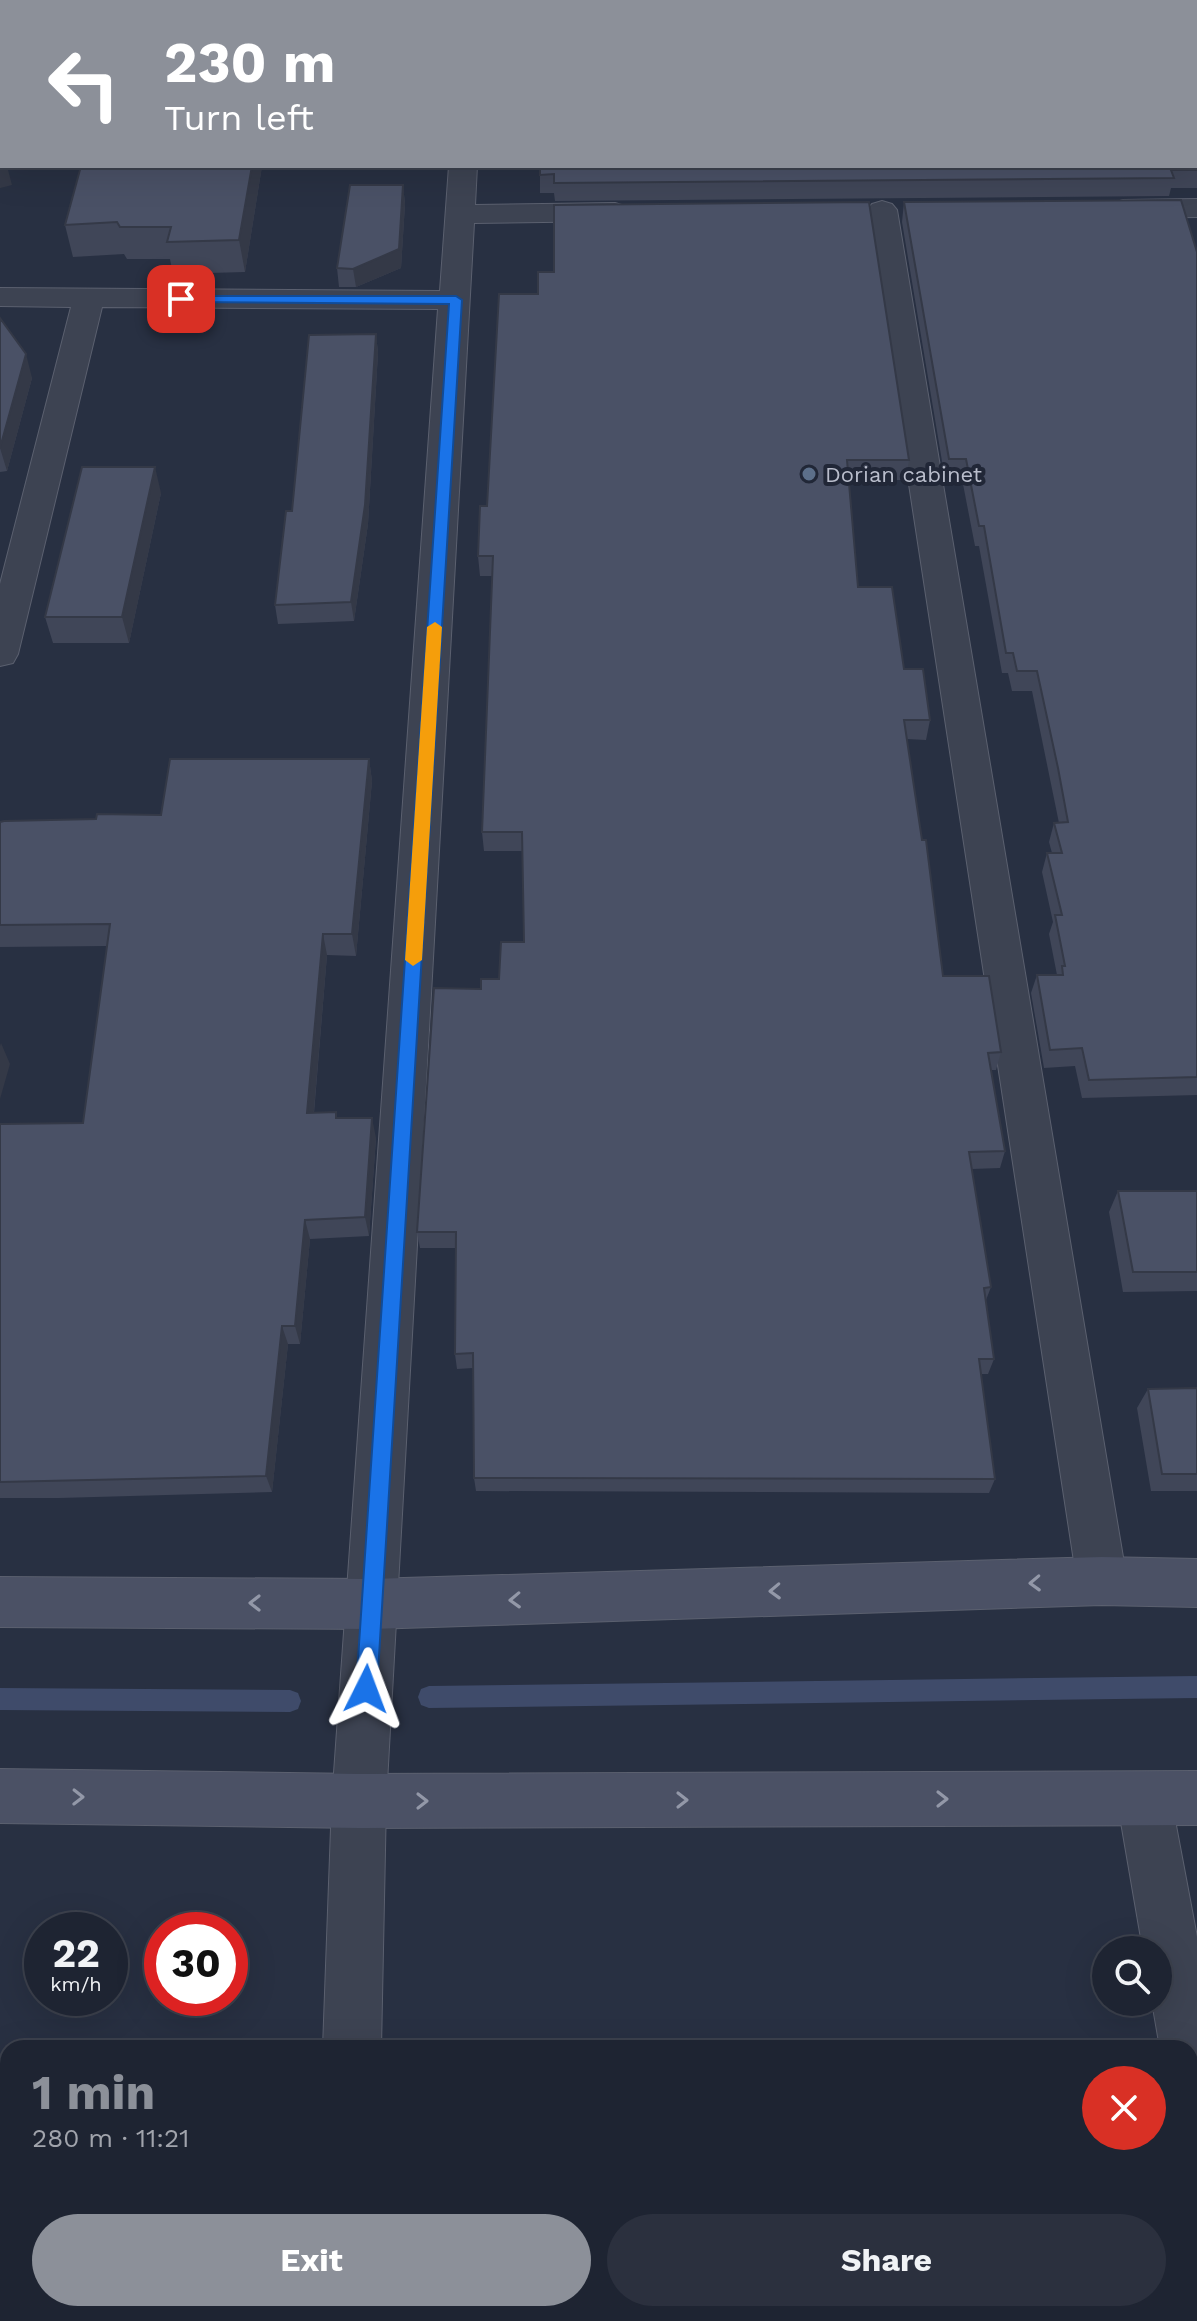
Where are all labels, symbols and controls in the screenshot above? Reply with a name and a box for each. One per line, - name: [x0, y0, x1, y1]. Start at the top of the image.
- text: 230 m: [164, 30, 335, 96]
- icon: left: [32, 32, 136, 136]
- text: Turn left: [164, 97, 314, 139]
- pin: [147, 265, 215, 333]
- icon: arrive: [159, 277, 203, 321]
- place label: Dorian cabinet: [825, 462, 982, 487]
- marker: Dorian cabinet: [800, 465, 818, 483]
- one-way arrow: [1028, 1575, 1041, 1592]
- one-way arrow: [768, 1583, 781, 1600]
- one-way arrow: [508, 1591, 521, 1608]
- one-way arrow: [248, 1594, 261, 1612]
- position arrow: [324, 1647, 408, 1731]
- one-way arrow: [72, 1788, 85, 1806]
- one-way arrow: [936, 1790, 949, 1808]
- one-way arrow: [676, 1791, 689, 1809]
- one-way arrow: [416, 1792, 429, 1810]
- speed limit sign: 30: [144, 1912, 248, 2016]
- text: 22: [52, 1930, 100, 1977]
- map controls: [1092, 1936, 1172, 2016]
- button: search: [1092, 1936, 1172, 2016]
- text: km/h: [50, 1972, 102, 1996]
- text: 1 min: [32, 2064, 155, 2121]
- button: close: [1082, 2066, 1166, 2150]
- text: 280 m · 11:21: [32, 2123, 189, 2153]
- button: Exit: [32, 2214, 591, 2306]
- button: Share: [607, 2214, 1166, 2306]

